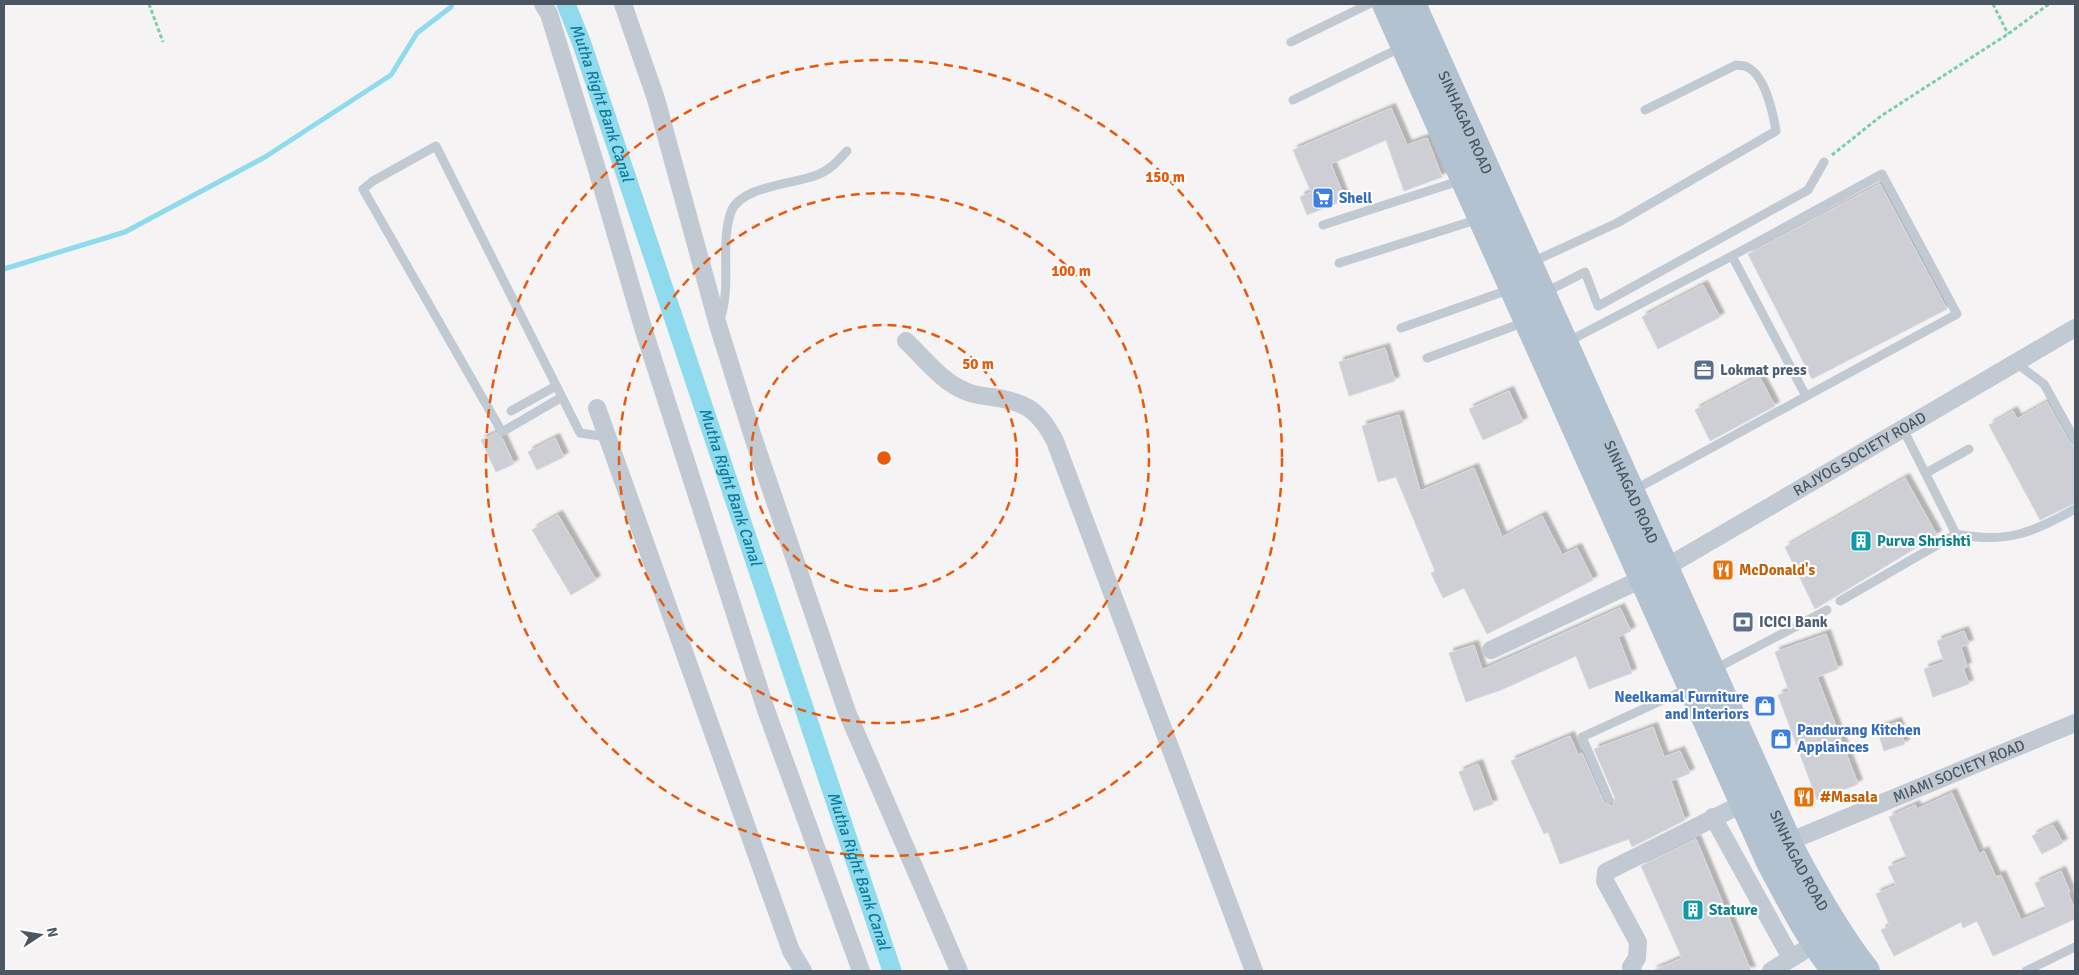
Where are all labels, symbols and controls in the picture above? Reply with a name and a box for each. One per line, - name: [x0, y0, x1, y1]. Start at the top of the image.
- water label: Mutha Right Bank Canal: [565, 21, 638, 186]
- street label: SINHAGAD ROAD: [1434, 68, 1496, 177]
- text: 150 m: [1145, 168, 1185, 186]
- supermarket icon: Shell: [1311, 186, 1335, 210]
- place label: Shell: [1339, 189, 1372, 207]
- text: 100 m: [1051, 262, 1091, 280]
- text: 50 m: [962, 355, 994, 373]
- office icon: Lokmat press: [1692, 358, 1716, 382]
- place label: Lokmat press: [1720, 361, 1807, 379]
- water label: Mutha Right Bank Canal: [694, 405, 766, 570]
- street label: RAJYOG SOCIETY ROAD: [1790, 408, 1929, 500]
- street label: SINHAGAD ROAD: [1600, 438, 1662, 547]
- centre of rings: [875, 449, 893, 467]
- building icon: Purva Shrishti: [1849, 529, 1873, 553]
- place label: Purva Shrishti: [1877, 532, 1971, 550]
- restaurant icon: McDonald's: [1711, 558, 1735, 582]
- place label: McDonald's: [1739, 561, 1816, 579]
- bank icon: ICICI Bank: [1731, 610, 1755, 634]
- place label: ICICI Bank: [1759, 613, 1828, 631]
- place label: Neelkamal Furniture and Interiors: [1614, 688, 1749, 723]
- shop icon: Neelkamal Furniture and Interiors: [1753, 694, 1777, 718]
- place label: Pandurang Kitchen Applainces: [1797, 721, 1921, 756]
- shop icon: Pandurang Kitchen Applainces: [1769, 727, 1793, 751]
- street label: MIAMI SOCIETY ROAD: [1890, 736, 2028, 807]
- restaurant icon: #Masala: [1792, 785, 1816, 809]
- place label: #Masala: [1820, 788, 1878, 806]
- water label: Mutha Right Bank Canal: [823, 789, 895, 954]
- street label: SINHAGAD ROAD: [1766, 807, 1832, 914]
- building icon: Stature: [1681, 898, 1705, 922]
- place label: Stature: [1709, 901, 1758, 919]
- north arrow: [15, 910, 65, 960]
- text: N: [43, 926, 62, 939]

